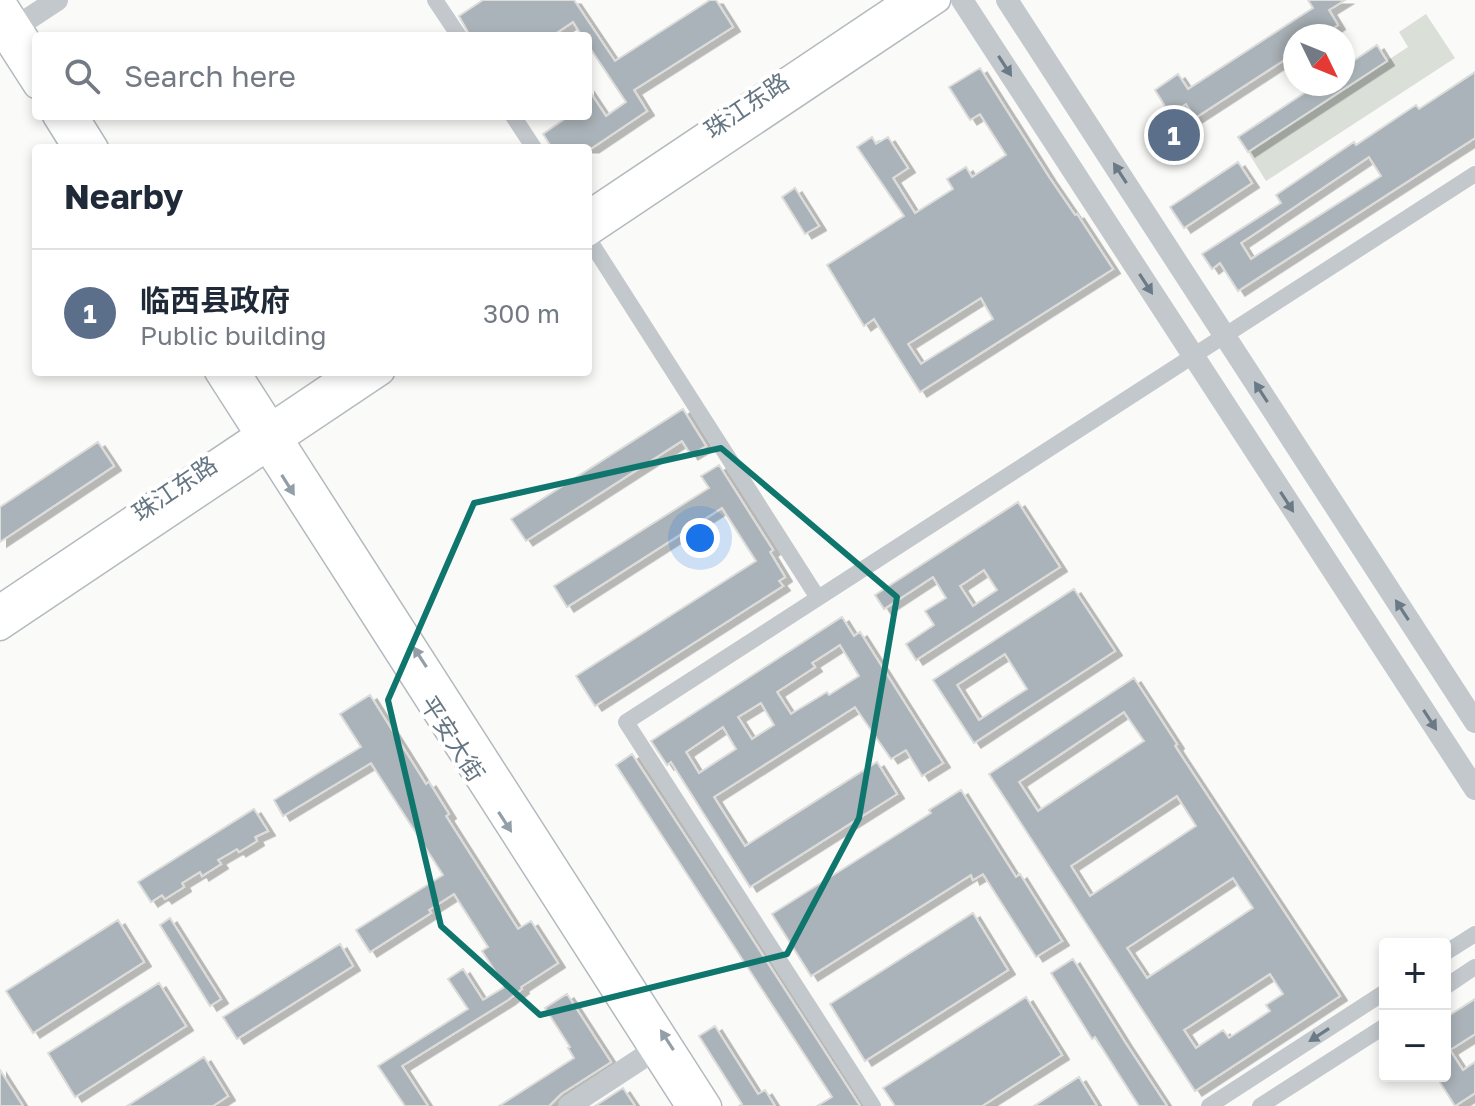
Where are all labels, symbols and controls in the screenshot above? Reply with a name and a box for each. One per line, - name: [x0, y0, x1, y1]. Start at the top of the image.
- north arrow: [1283, 24, 1355, 96]
- search box: [32, 32, 592, 120]
- icon: search: [60, 54, 104, 98]
- one-way arrow: [997, 55, 1012, 76]
- text: Search here: [124, 58, 296, 94]
- street label: 珠江东路: [698, 66, 794, 144]
- pin: 1: [1148, 105, 1200, 165]
- one-way arrow: [1112, 163, 1127, 184]
- text: Nearby: [64, 176, 184, 216]
- one-way arrow: [1138, 273, 1152, 295]
- text: 临西县政府: [140, 282, 290, 318]
- text: 1: [83, 298, 97, 329]
- text: 300 m: [483, 298, 560, 329]
- text: Public building: [140, 320, 326, 351]
- one-way arrow: [1254, 381, 1269, 402]
- street label: 珠江东路: [126, 449, 222, 527]
- one-way arrow: [281, 474, 295, 496]
- one-way arrow: [1280, 491, 1294, 513]
- your location: [680, 518, 720, 558]
- one-way arrow: [1396, 599, 1410, 621]
- one-way arrow: [414, 646, 428, 668]
- street label: 平安大街: [415, 690, 492, 786]
- one-way arrow: [1422, 709, 1437, 730]
- one-way arrow: [497, 811, 512, 832]
- map controls: [1379, 938, 1451, 1082]
- button: +: [1379, 938, 1451, 1010]
- button: −: [1379, 1010, 1451, 1082]
- one-way arrow: [1309, 1027, 1330, 1042]
- one-way arrow: [660, 1030, 675, 1051]

